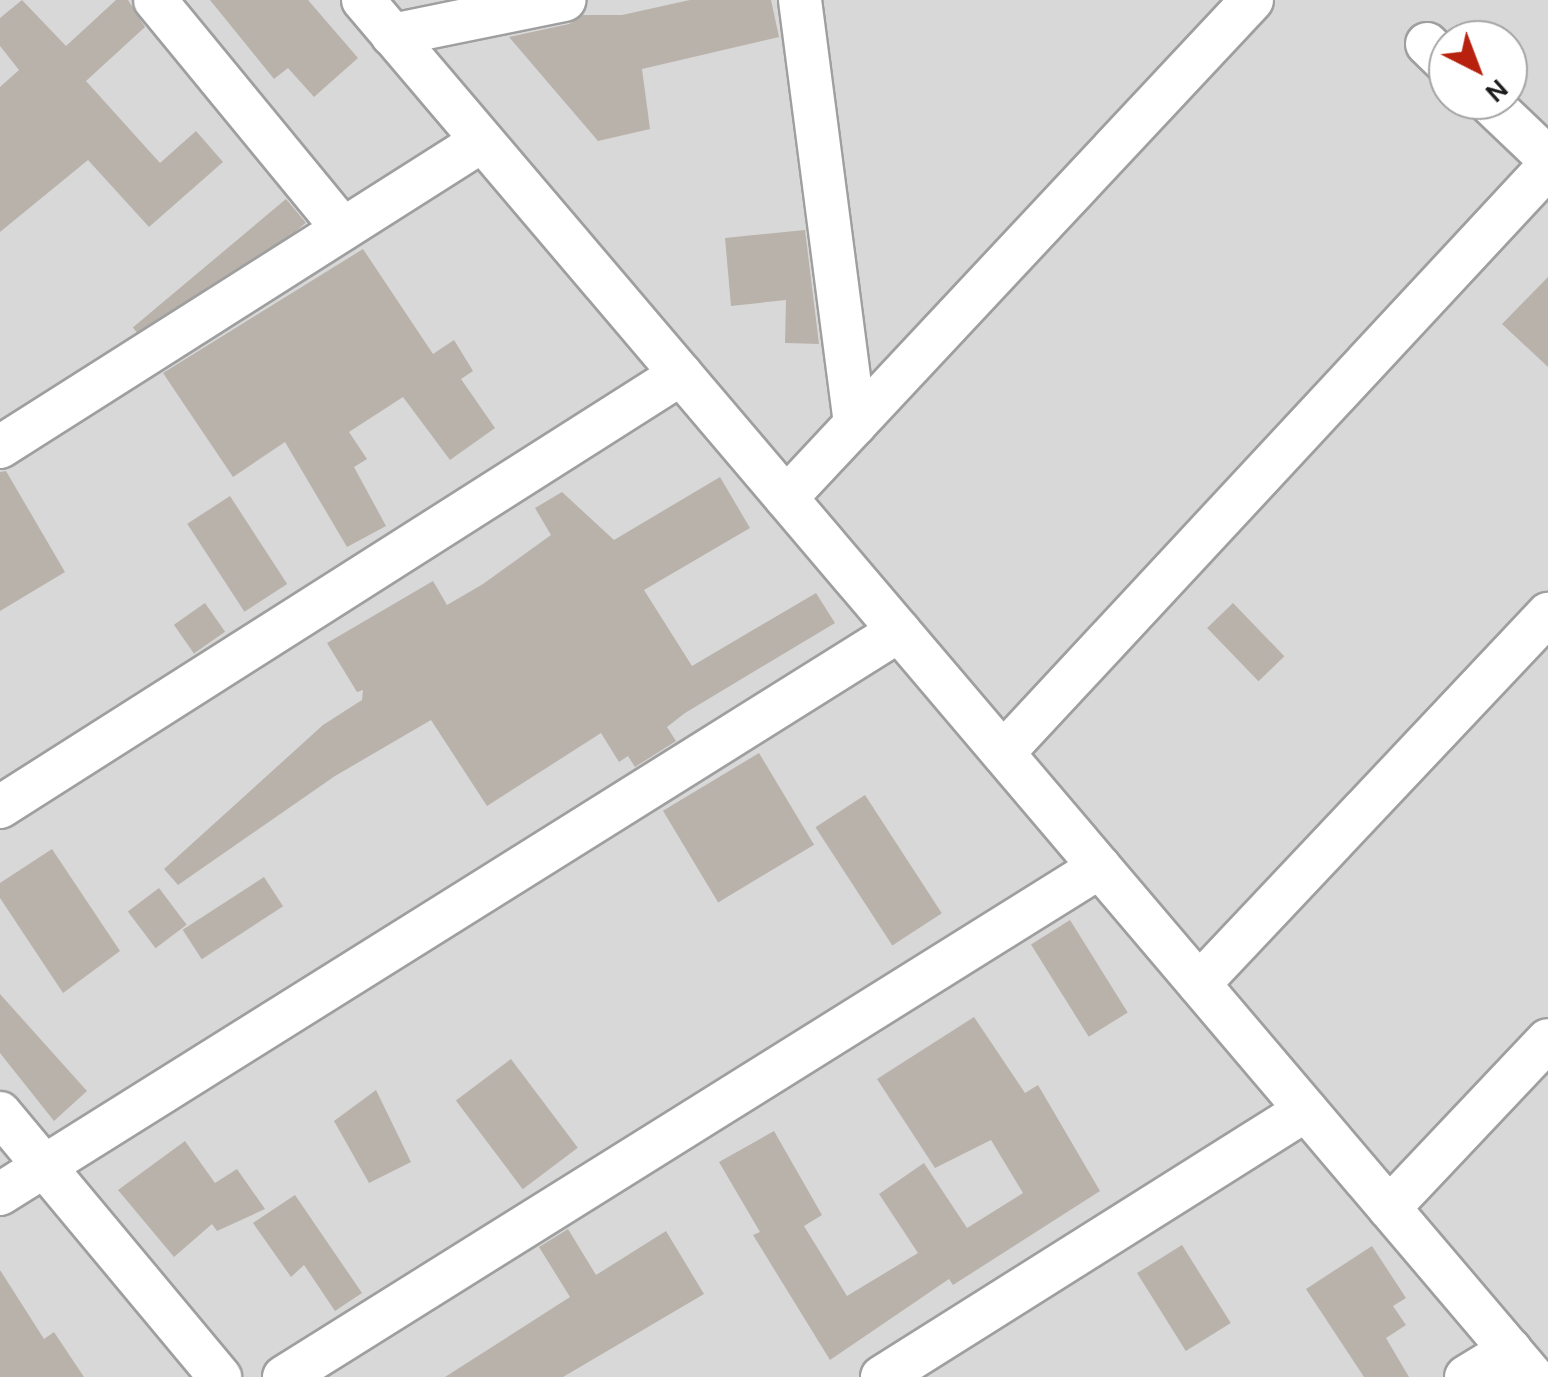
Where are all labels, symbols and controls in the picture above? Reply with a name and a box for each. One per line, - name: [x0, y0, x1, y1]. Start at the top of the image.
- north arrow: [1428, 20, 1528, 120]
- text: N: [1479, 72, 1516, 110]

